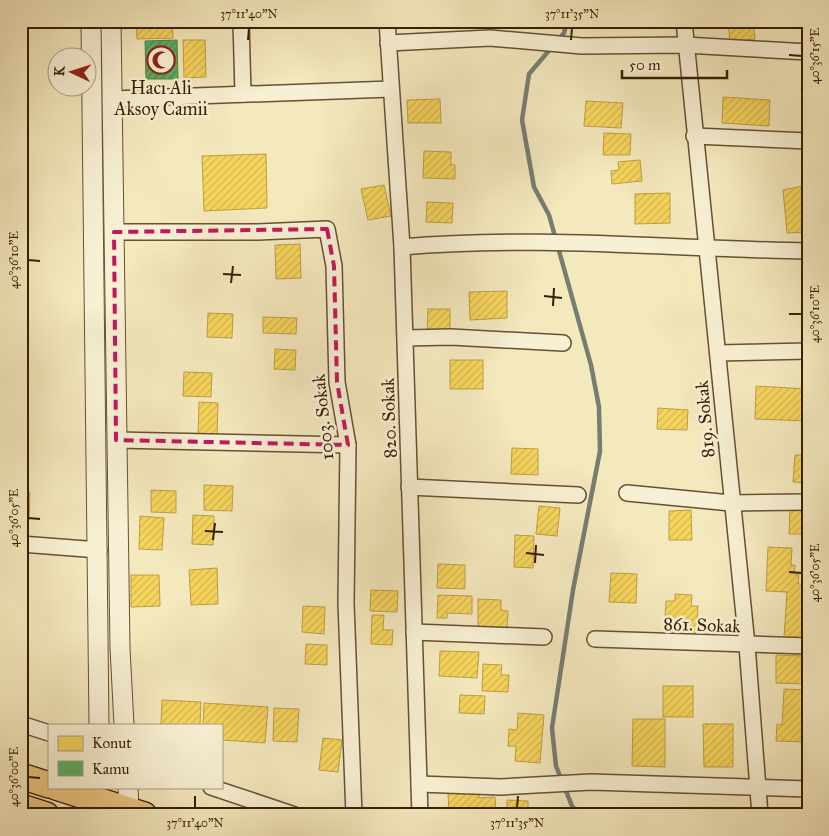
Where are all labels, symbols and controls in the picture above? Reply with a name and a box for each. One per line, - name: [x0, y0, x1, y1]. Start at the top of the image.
- text: 37°11'40"N: [220, 7, 278, 21]
- text: 37°11'35"N: [545, 7, 599, 21]
- text: 40°36'15"E: [808, 27, 822, 84]
- mosque icon: Hacı Ali Aksoy Camii: [146, 45, 176, 75]
- north arrow: [48, 48, 98, 98]
- scale bar: [622, 48, 726, 80]
- text: 50 m: [629, 56, 661, 74]
- text: K: [51, 65, 68, 77]
- place label: Hacı Ali Aksoy Camii: [113, 77, 208, 120]
- text: 40°36'10"E: [7, 231, 21, 289]
- text: 40°36'10"E: [808, 285, 822, 343]
- street label: 1003. Sokak: [307, 372, 338, 461]
- street label: 820. Sokak: [377, 377, 401, 459]
- street label: 819. Sokak: [691, 379, 719, 459]
- text: 40°36'05"E: [7, 488, 21, 547]
- text: 40°36'05"E: [808, 543, 822, 602]
- street label: 861. Sokak: [663, 613, 742, 637]
- legend: [48, 724, 222, 788]
- text: Konut: [92, 734, 132, 752]
- text: 40°36'00"E: [7, 747, 21, 807]
- text: Kamu: [92, 760, 129, 778]
- text: 37°11'40"N: [166, 816, 224, 830]
- text: 37°11'35"N: [490, 816, 544, 830]

